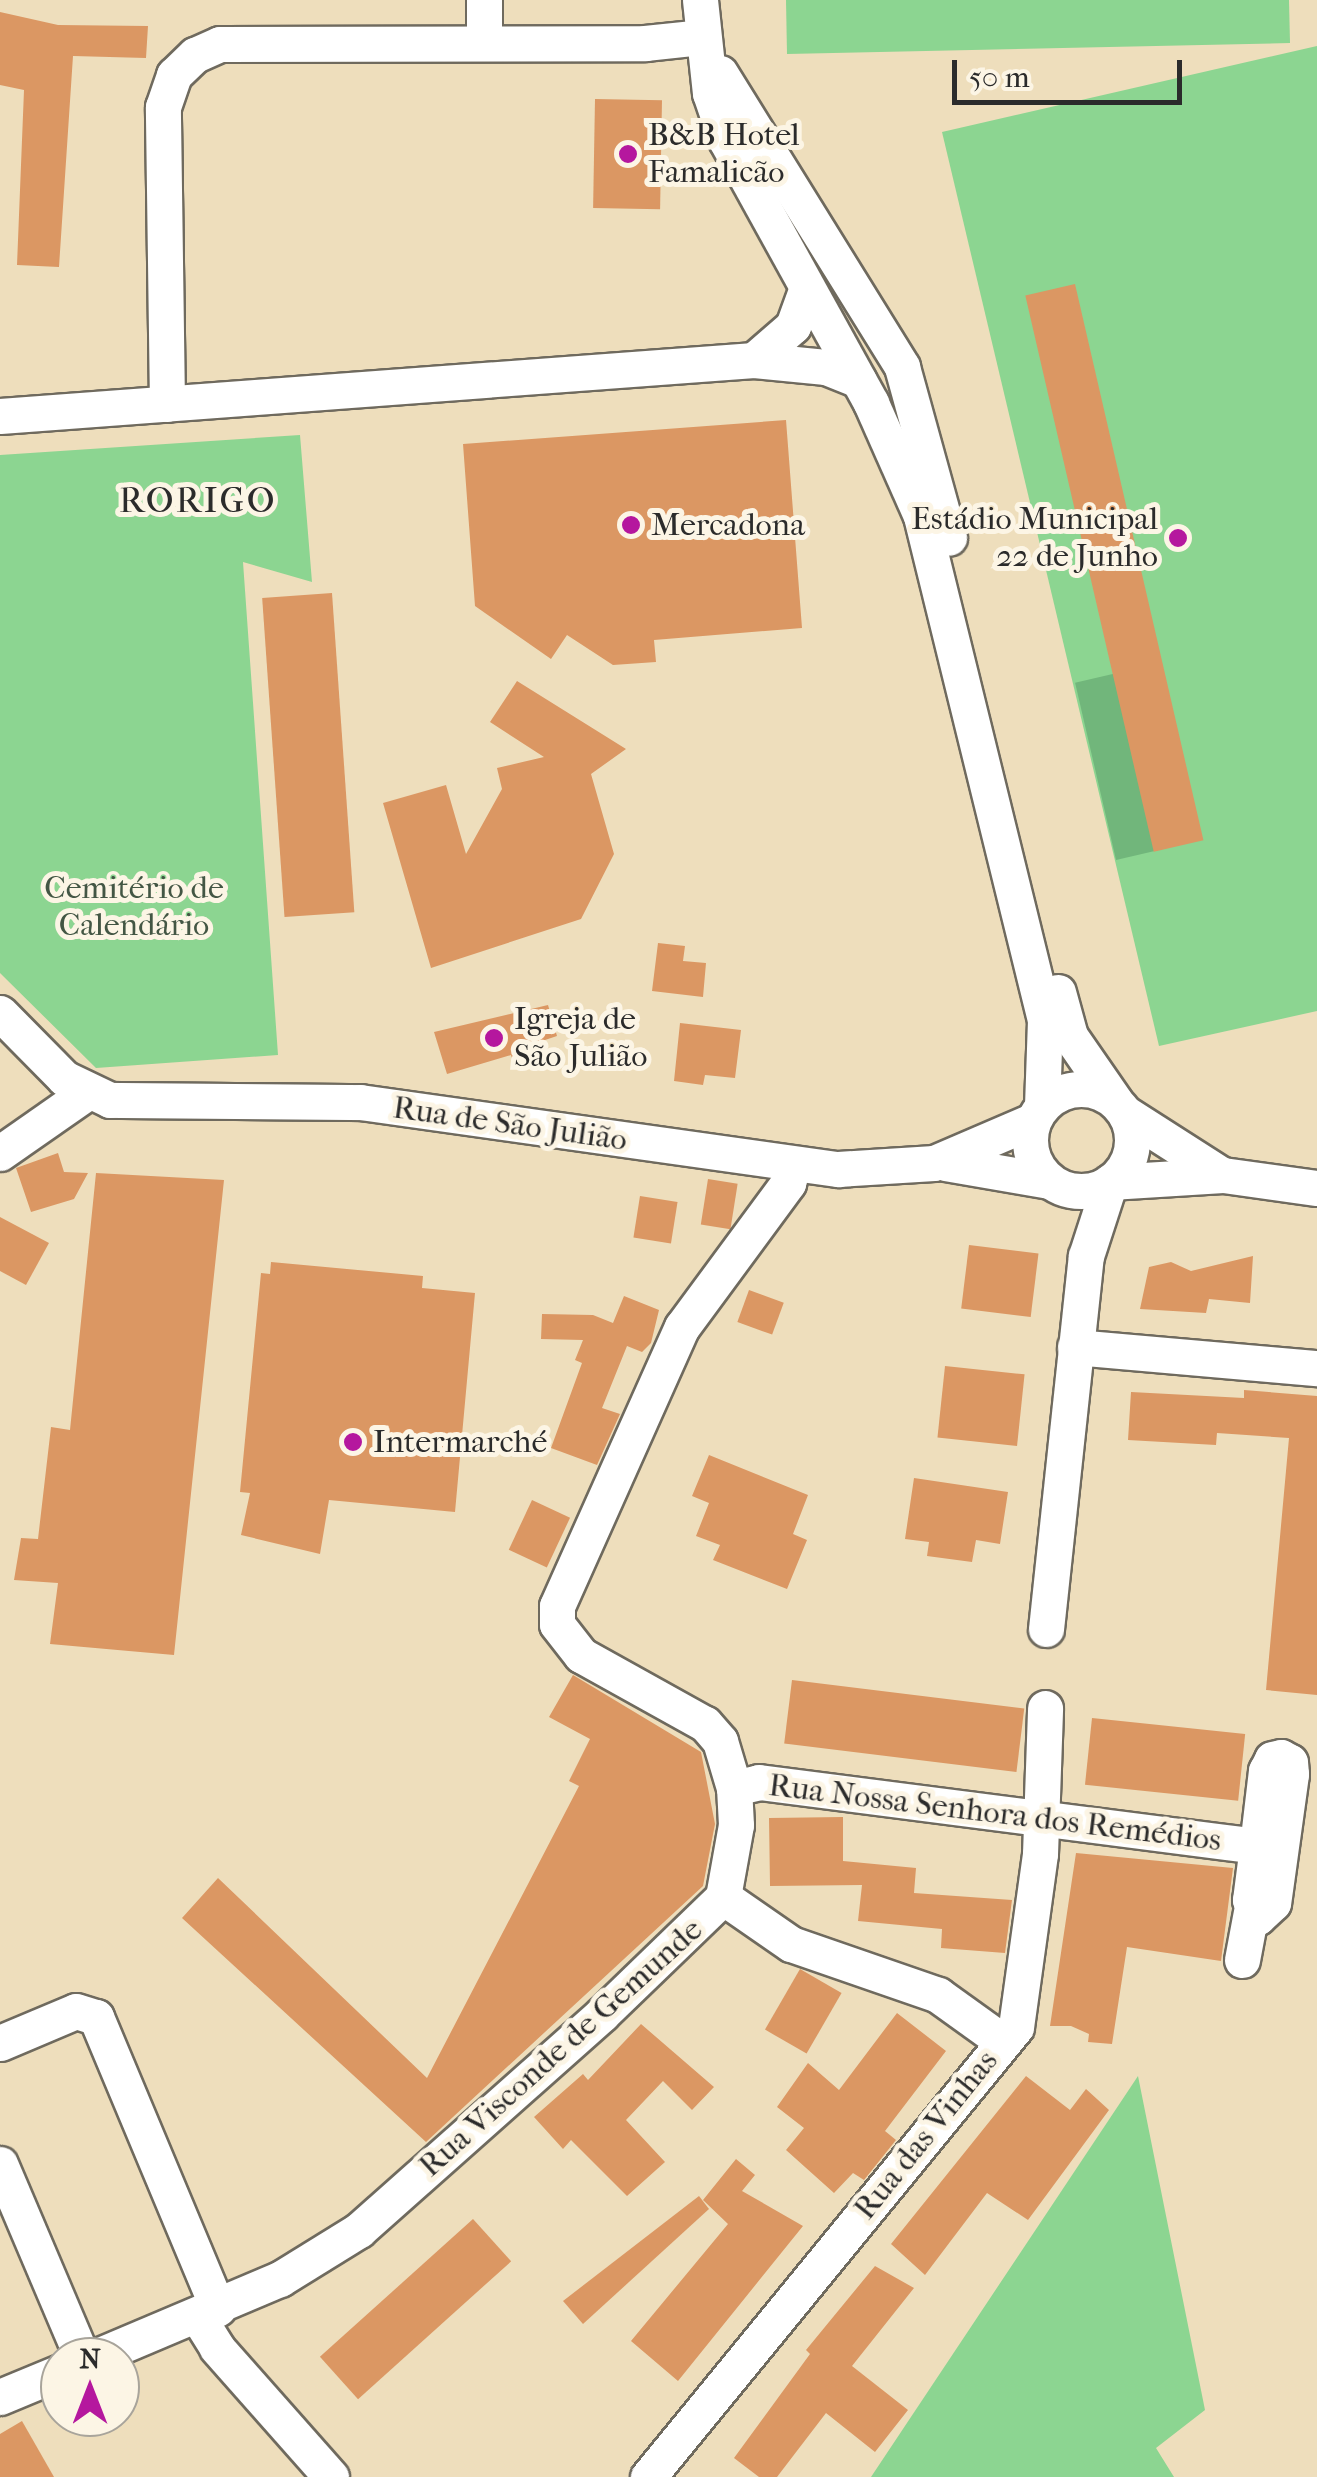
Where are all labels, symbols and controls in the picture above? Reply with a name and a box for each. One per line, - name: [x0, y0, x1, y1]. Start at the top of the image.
- scale bar: [957, 40, 1187, 102]
- text: 50 m: [969, 60, 1030, 95]
- place label: B&B Hotel Famalicão: [648, 117, 800, 192]
- marker: B&B Hotel Famalicão: [617, 143, 639, 165]
- district label: RORIGO: [119, 480, 277, 522]
- place label: Estádio Municipal 22 de Junho: [911, 501, 1158, 576]
- place label: Mercadona: [651, 506, 805, 544]
- marker: Mercadona: [620, 514, 642, 536]
- marker: Estádio Municipal 22 de Junho: [1167, 527, 1189, 549]
- park label: Cemitério de Calendário: [44, 870, 224, 945]
- place label: Igreja de São Julião: [514, 1001, 647, 1076]
- marker: Igreja de São Julião: [483, 1027, 505, 1049]
- street label: Rua de São Julião: [390, 1089, 630, 1159]
- place label: Intermarché: [373, 1423, 547, 1461]
- marker: Intermarché: [342, 1431, 364, 1453]
- street label: Rua Nossa Senhora dos Remédios: [767, 1766, 1223, 1860]
- street label: Rua Visconde de Gemunde: [411, 1911, 711, 2185]
- street label: Rua das Vinhas: [846, 2043, 1006, 2227]
- north arrow: [40, 2337, 140, 2437]
- text: N: [79, 2342, 101, 2375]

